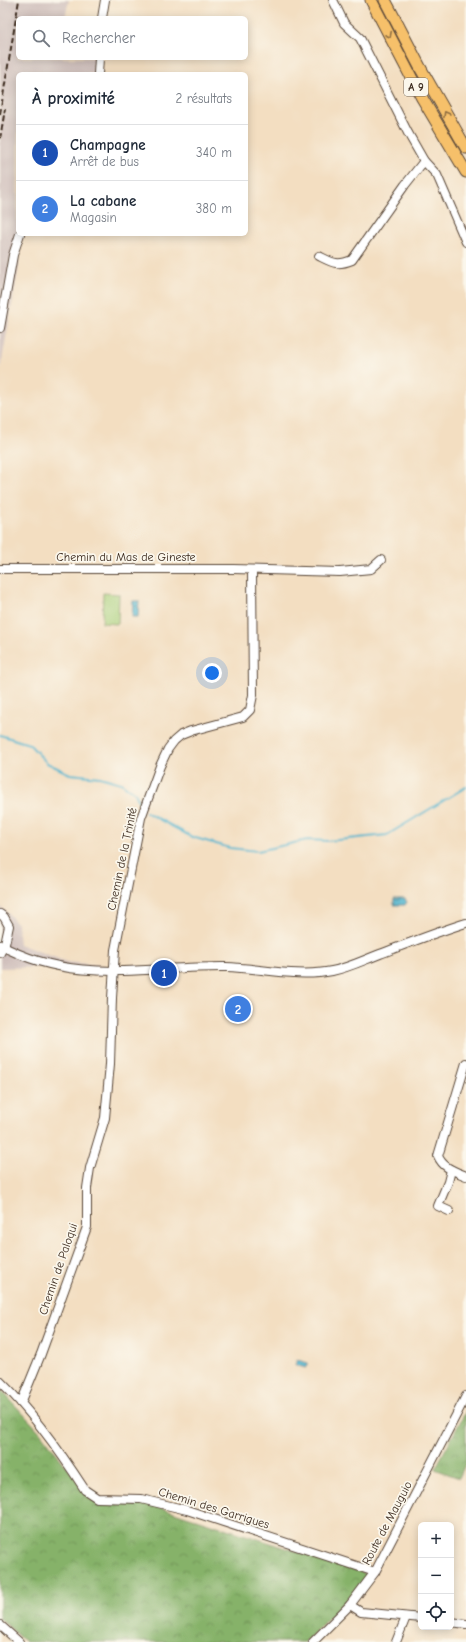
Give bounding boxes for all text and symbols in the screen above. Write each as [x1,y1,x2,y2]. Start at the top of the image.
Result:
search box [16,16,248,60]
icon: search [30,27,52,49]
text: Rechercher [62,29,135,47]
one-way arrow [384,31,392,38]
road number: A 9 [404,78,428,96]
text: À proximité [32,89,115,108]
text: 2 résultats [176,91,232,106]
one-way arrow [443,111,451,118]
text: Champagne [70,136,146,154]
text: 1 [42,145,48,160]
text: 340 m [196,145,232,160]
text: Arrêt de bus [70,154,139,169]
text: La cabane [70,192,136,210]
text: 2 [42,201,48,216]
text: 380 m [196,201,232,216]
text: Magasin [70,210,117,225]
street label: Chemin du Mas de Gineste [56,550,196,564]
your location [202,663,222,683]
street label: Chemin de la Trinité [104,806,140,912]
pin: 1 [151,958,177,988]
pin: 2 [225,994,251,1024]
street label: Chemin de Paloqui [36,1221,80,1317]
street label: Route de Mauguio [359,1479,415,1567]
street label: Chemin des Garrigues [157,1484,271,1532]
map controls [418,1522,454,1630]
button: + [418,1522,454,1558]
button: − [418,1558,454,1594]
button: locate [418,1594,454,1630]

